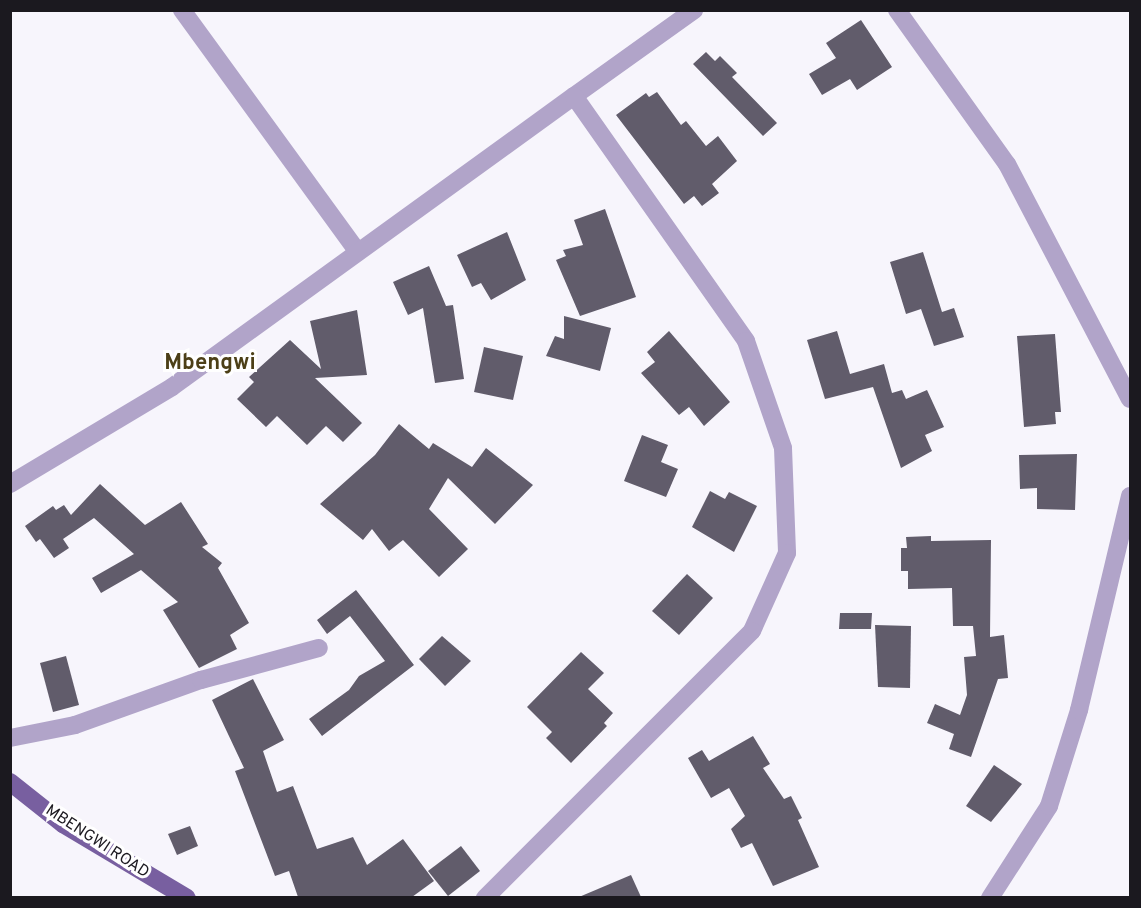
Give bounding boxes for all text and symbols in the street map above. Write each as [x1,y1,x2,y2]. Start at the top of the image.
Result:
district label: Mbengwi [164,351,256,377]
street label: MBENGWI ROAD [42,801,152,883]

